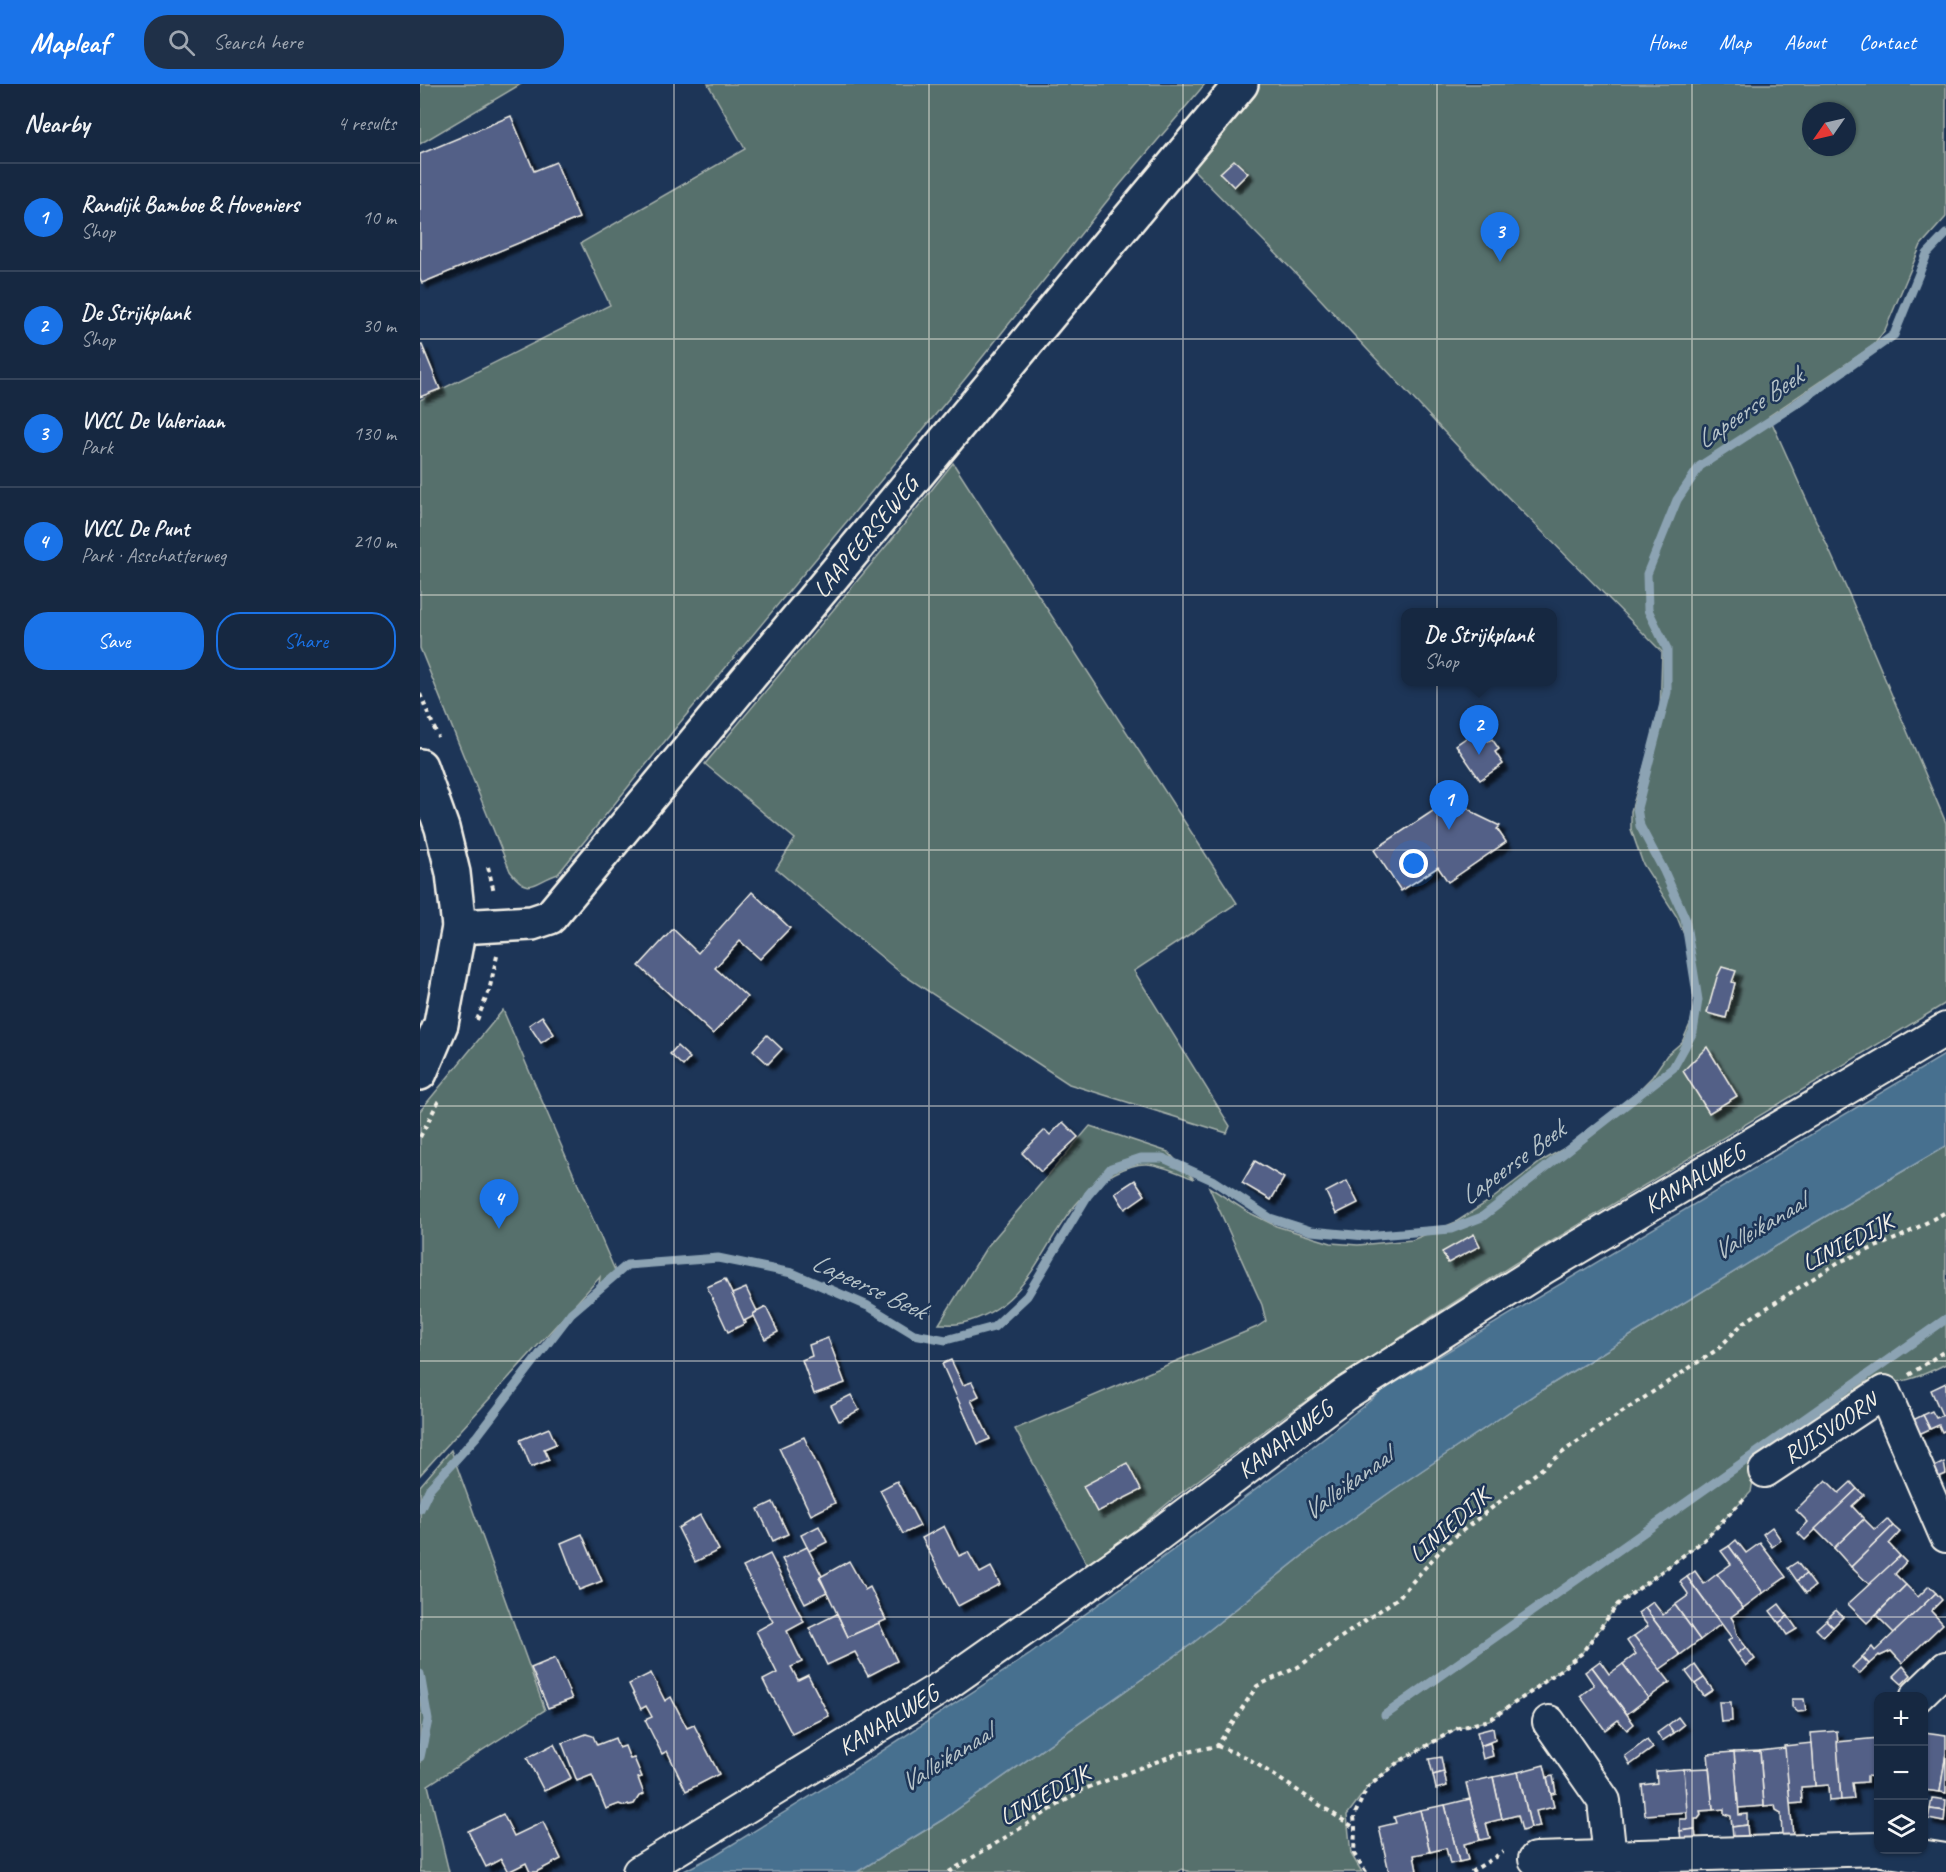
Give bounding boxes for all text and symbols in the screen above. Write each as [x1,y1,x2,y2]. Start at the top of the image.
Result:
search box [144,15,564,69]
text: Mapleaf [30,25,108,60]
icon: search [165,26,198,59]
text: Search here [213,28,303,56]
text: Home [1648,29,1686,55]
text: Map [1719,29,1751,55]
text: About [1784,29,1826,55]
text: Contact [1859,29,1916,55]
north arrow [1802,102,1856,156]
text: Nearby [24,107,89,140]
text: 4 results [337,111,396,136]
text: Randijk Bamboe & Hoveniers [81,191,299,219]
text: 1 [39,205,48,230]
text: 10 m [362,205,396,230]
pin: 3 [1480,212,1520,262]
text: Shop [81,219,115,244]
text: De Strijkplank [81,299,190,327]
text: 2 [39,313,48,338]
text: 30 m [362,313,396,338]
text: Shop [81,327,115,352]
water label: Lapeerse Beek [1689,358,1813,456]
text: VVCL De Valeriaan [81,407,225,435]
text: 3 [39,421,48,446]
text: 130 m [353,421,396,446]
text: Park [81,435,113,460]
street label: LAAPEERSEWEG [806,468,926,604]
text: VVCL De Punt [81,515,189,543]
text: 4 [39,529,48,554]
text: 210 m [353,529,396,554]
text: Park · Asschatterweg [81,543,226,568]
popup [1401,608,1557,686]
button: Save [24,612,204,670]
button: Share [216,612,396,670]
text: De Strijkplank [1425,621,1533,649]
text: Shop [1425,649,1459,674]
pin: 2 [1460,706,1498,755]
pin: 1 [1430,780,1468,830]
your location [1399,849,1428,878]
water label: Lapeerse Beek [1453,1111,1575,1212]
street label: KANAALWEG [1638,1136,1752,1220]
pin: 4 [480,1180,518,1229]
water label: Valleikanaal [1706,1182,1819,1268]
street label: LINIEDIJK [1796,1204,1901,1278]
water label: Lapeerse Beek [807,1245,935,1329]
street label: RUISVOORN [1777,1384,1885,1470]
street label: KANAALWEG [1231,1392,1340,1485]
water label: Valleikanaal [1296,1435,1405,1528]
street label: LINIEDIJK [1403,1478,1499,1569]
street label: KANAALWEG [833,1677,946,1762]
map controls [1874,1692,1928,1854]
button: + [1874,1692,1928,1746]
water label: Valleikanaal [894,1712,1006,1799]
button: − [1874,1746,1928,1800]
street label: LINIEDIJK [994,1756,1098,1832]
button: layers [1874,1800,1928,1854]

